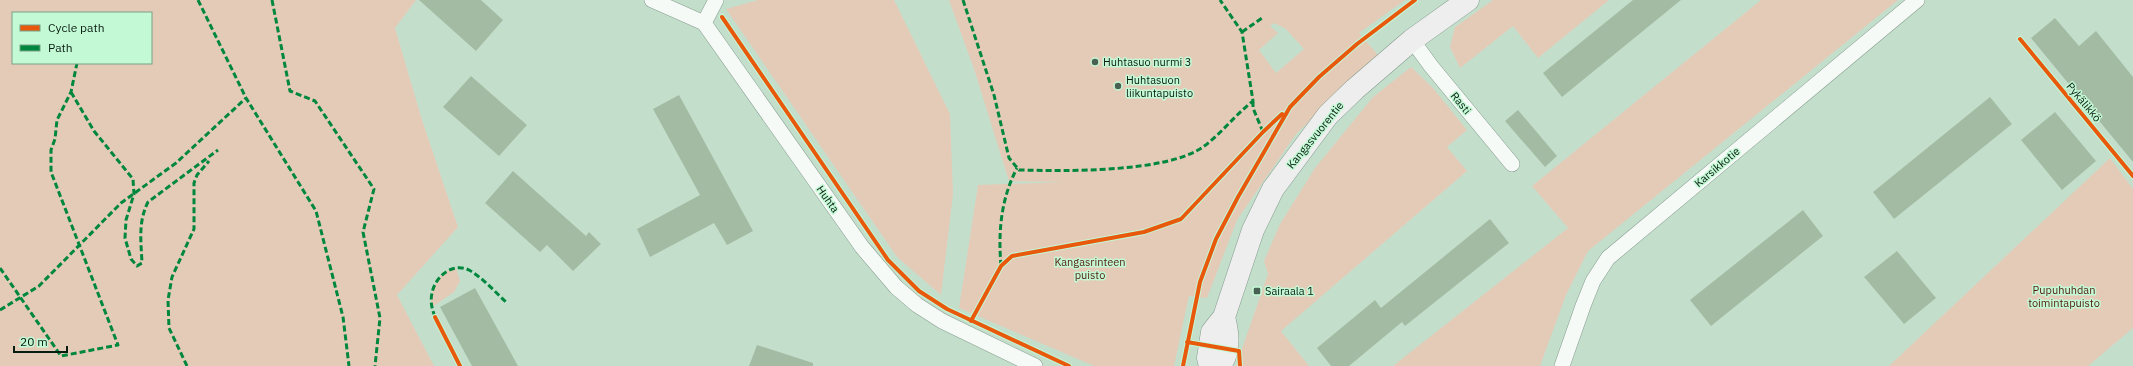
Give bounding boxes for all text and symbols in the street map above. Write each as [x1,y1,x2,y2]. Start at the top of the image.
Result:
legend [12,12,152,64]
text: Cycle path [48,20,105,35]
text: Path [48,40,73,55]
place label: Huhtasuo nurmi 3 [1103,55,1191,69]
marker: Huhtasuo nurmi 3 [1090,57,1100,67]
place label: Huhtasuon liikuntapuisto [1126,73,1193,100]
street label: Pykälikkö [2064,79,2104,125]
marker: Huhtasuon liikuntapuisto [1113,81,1123,91]
street label: Rasti [1448,89,1474,117]
street label: Kangasvuorentie [1284,99,1346,171]
street label: Karsikkotie [1691,144,1743,190]
street label: Huhta [814,183,842,215]
park label: Kangasrinteen puisto [1054,255,1126,282]
park label: Pupuhuhdan toimintapuisto [2028,283,2100,310]
place label: Sairaala 1 [1265,284,1314,298]
marker: Sairaala 1 [1252,286,1262,296]
scale bar [14,328,67,354]
text: 20 m [20,334,48,349]

